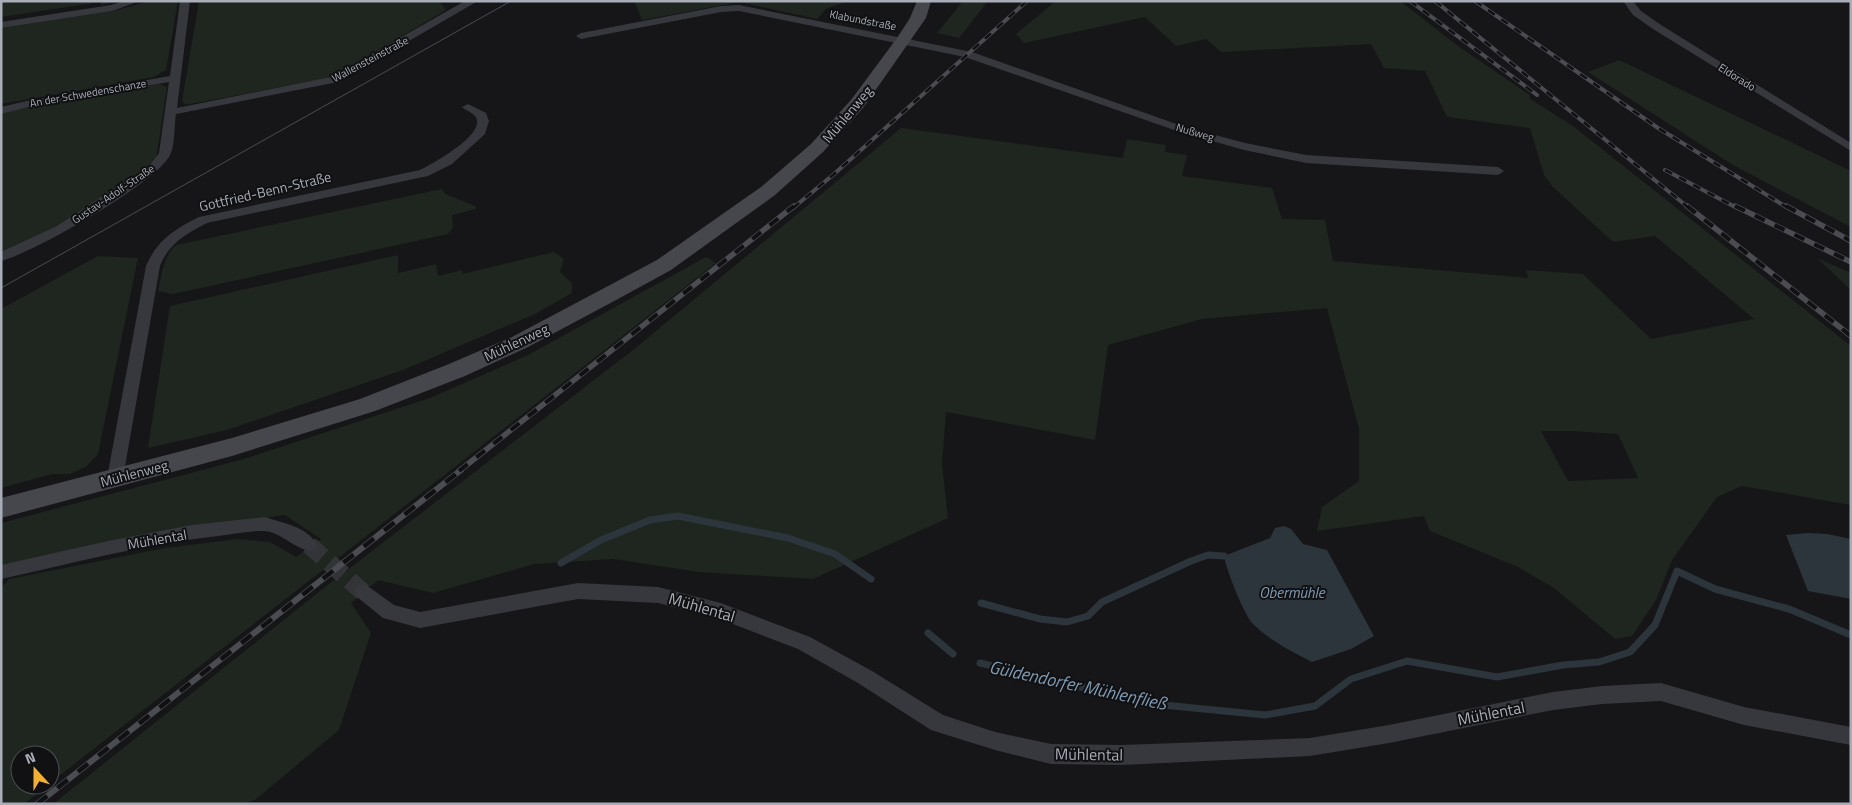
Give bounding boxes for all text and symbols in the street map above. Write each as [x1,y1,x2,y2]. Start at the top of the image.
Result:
street label: Klabundstraße [828,6,898,34]
street label: Wallensteinstraße [329,32,412,86]
street label: Eldorado [1715,59,1759,95]
street label: An der Schwedenschanze [28,75,148,111]
street label: Mühlenweg [817,81,877,147]
street label: Nußweg [1174,119,1216,145]
street label: Gustav-Adolf-Straße [69,160,158,228]
street label: Gottfried-Benn-Straße [197,166,333,216]
street label: Mühlenweg [480,318,552,366]
street label: Mühlenweg [98,454,170,492]
street label: Mühlental [126,523,188,555]
water label: Obermühle [1259,581,1326,604]
street label: Mühlental [666,586,738,628]
water label: Güldendorfer Mühlenfließ [987,653,1170,717]
street label: Mühlental [1455,695,1527,731]
street label: Mühlental [1055,741,1123,767]
north arrow [10,745,60,795]
text: N [22,746,38,769]

